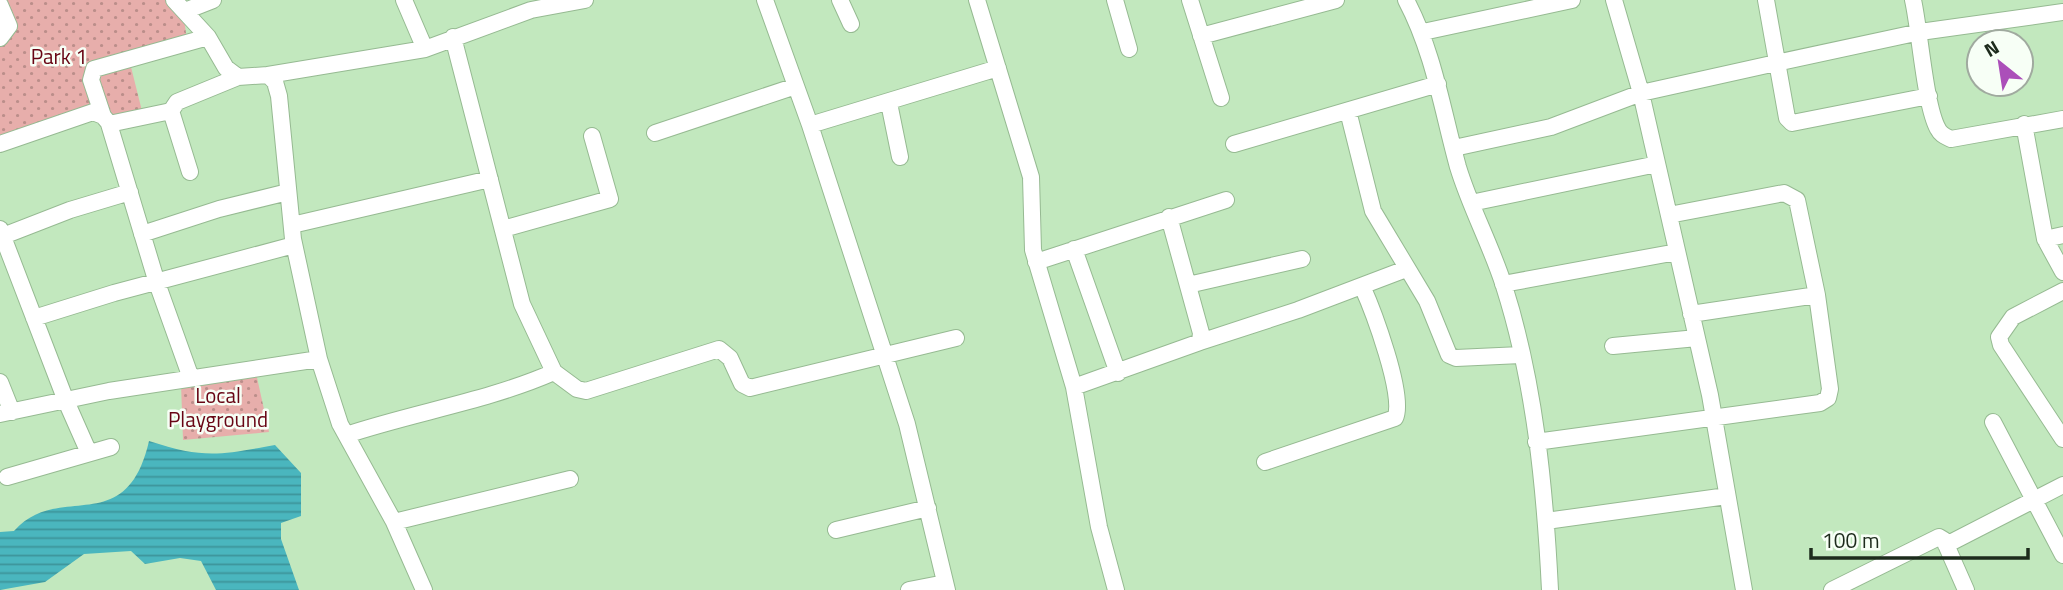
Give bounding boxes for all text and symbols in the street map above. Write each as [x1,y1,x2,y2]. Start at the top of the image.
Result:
north arrow [1965,28,2035,98]
text: N [1978,32,2004,64]
park label: Park 1 [31,40,87,72]
park label: Local Playground [168,379,268,435]
scale bar [1811,516,2028,560]
text: 100 m [1822,524,1879,556]

